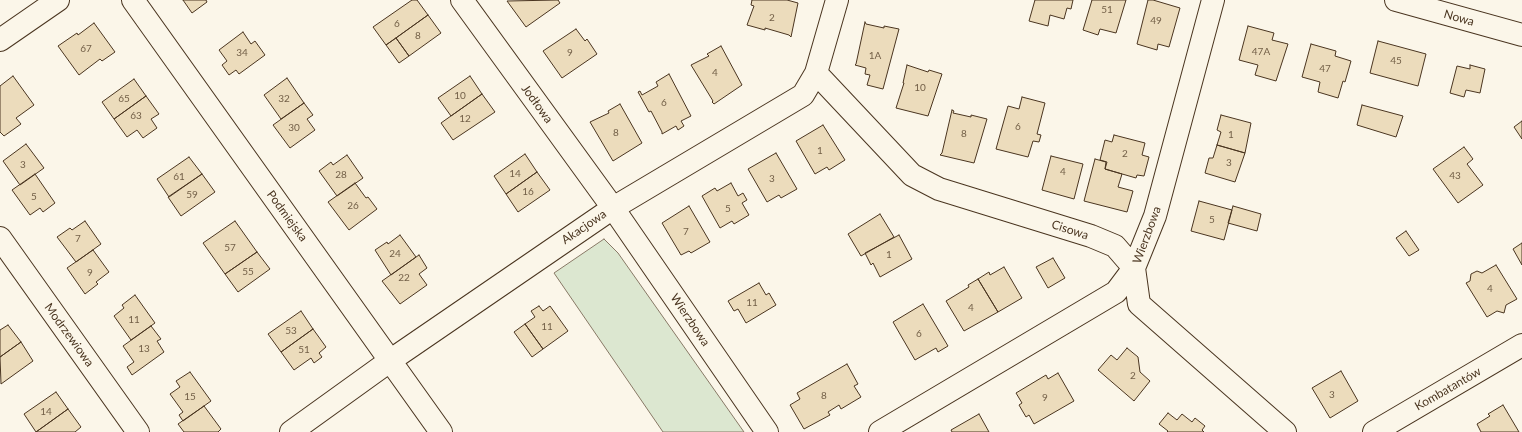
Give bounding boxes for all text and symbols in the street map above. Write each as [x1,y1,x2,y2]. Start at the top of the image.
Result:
house number: 51 [1101,4,1113,16]
street label: Nowa [1442,7,1476,29]
house number: 2 [769,12,775,24]
house number: 49 [1150,15,1162,27]
house number: 6 [394,18,400,30]
house number: 8 [415,30,421,42]
house number: 67 [80,43,92,55]
house number: 47A [1252,46,1270,58]
house number: 34 [236,47,248,59]
house number: 9 [567,47,573,59]
house number: 1A [869,50,881,62]
house number: 45 [1390,55,1402,67]
house number: 47 [1319,63,1331,75]
house number: 4 [712,67,718,79]
street label: Jodłowa [518,82,556,126]
house number: 10 [914,82,926,94]
house number: 10 [454,90,466,102]
house number: 65 [118,93,130,105]
house number: 32 [278,93,290,105]
house number: 6 [661,97,667,109]
house number: 63 [130,110,142,122]
house number: 12 [459,113,471,125]
house number: 6 [1015,121,1021,133]
house number: 30 [288,122,300,134]
house number: 8 [613,127,619,139]
house number: 8 [961,128,967,140]
house number: 1 [1228,129,1234,141]
house number: 1 [817,145,823,157]
house number: 2 [1122,148,1128,160]
house number: 3 [1226,157,1232,169]
house number: 3 [20,159,26,171]
house number: 4 [1060,166,1066,178]
house number: 14 [509,168,521,180]
house number: 28 [335,169,347,181]
house number: 43 [1449,170,1461,182]
house number: 61 [173,171,185,183]
house number: 3 [769,173,775,185]
house number: 16 [522,186,534,198]
street label: Podmiejska [264,188,310,244]
house number: 59 [186,189,198,201]
house number: 5 [31,191,37,203]
house number: 26 [347,200,359,212]
house number: 5 [725,203,731,215]
street label: Wierzbowa [1130,204,1164,266]
street label: Akacjowa [559,207,609,247]
house number: 5 [1209,214,1215,226]
street label: Cisowa [1050,217,1090,243]
house number: 7 [683,226,689,238]
house number: 7 [75,233,81,245]
house number: 57 [224,242,236,254]
house number: 24 [389,248,401,260]
house number: 1 [886,249,892,261]
house number: 55 [242,266,254,278]
house number: 9 [87,267,93,279]
house number: 22 [398,272,410,284]
house number: 4 [1487,283,1493,295]
street label: Wierzbowa [667,291,713,349]
house number: 11 [746,297,758,309]
street label: Modrzewiowa [41,301,97,369]
house number: 4 [968,302,974,314]
house number: 11 [128,314,140,326]
house number: 11 [541,321,553,333]
house number: 53 [285,325,297,337]
house number: 6 [916,328,922,340]
house number: 13 [138,343,150,355]
house number: 51 [298,344,310,356]
street label: Kombatantów [1412,364,1484,414]
house number: 2 [1130,370,1136,382]
house number: 3 [1329,389,1335,401]
house number: 8 [821,390,827,402]
house number: 15 [184,391,196,403]
house number: 9 [1042,392,1048,404]
house number: 14 [40,406,52,418]

